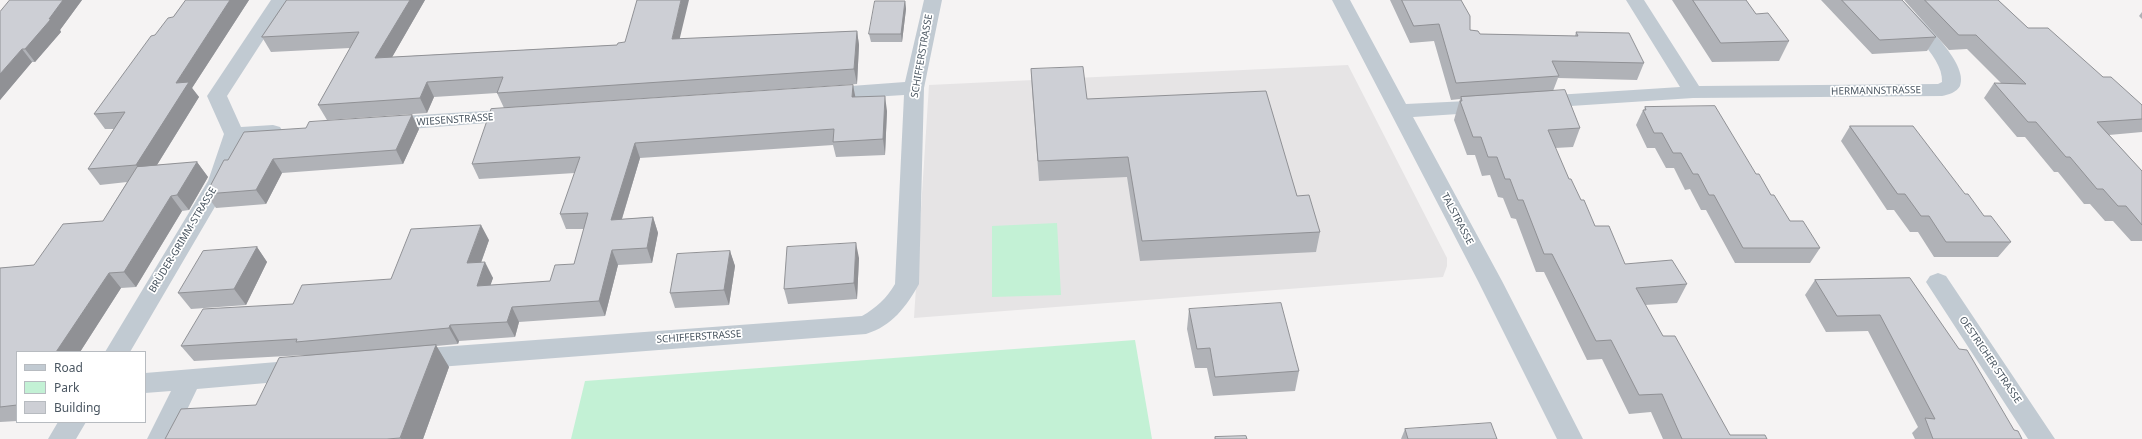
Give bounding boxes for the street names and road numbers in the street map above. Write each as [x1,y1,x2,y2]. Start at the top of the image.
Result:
street label: SCHIFFERSTRASSE [909,13,935,99]
street label: HERMANNSTRASSE [1831,84,1921,98]
street label: WIESENSTRASSE [416,111,494,129]
street label: BRÜDER-GRIMM-STRASSE [147,185,219,295]
street label: TALSTRASSE [1438,191,1476,247]
street label: OESTRICHER STRASSE [1956,314,2024,406]
street label: SCHIFFERSTRASSE [656,328,742,346]

